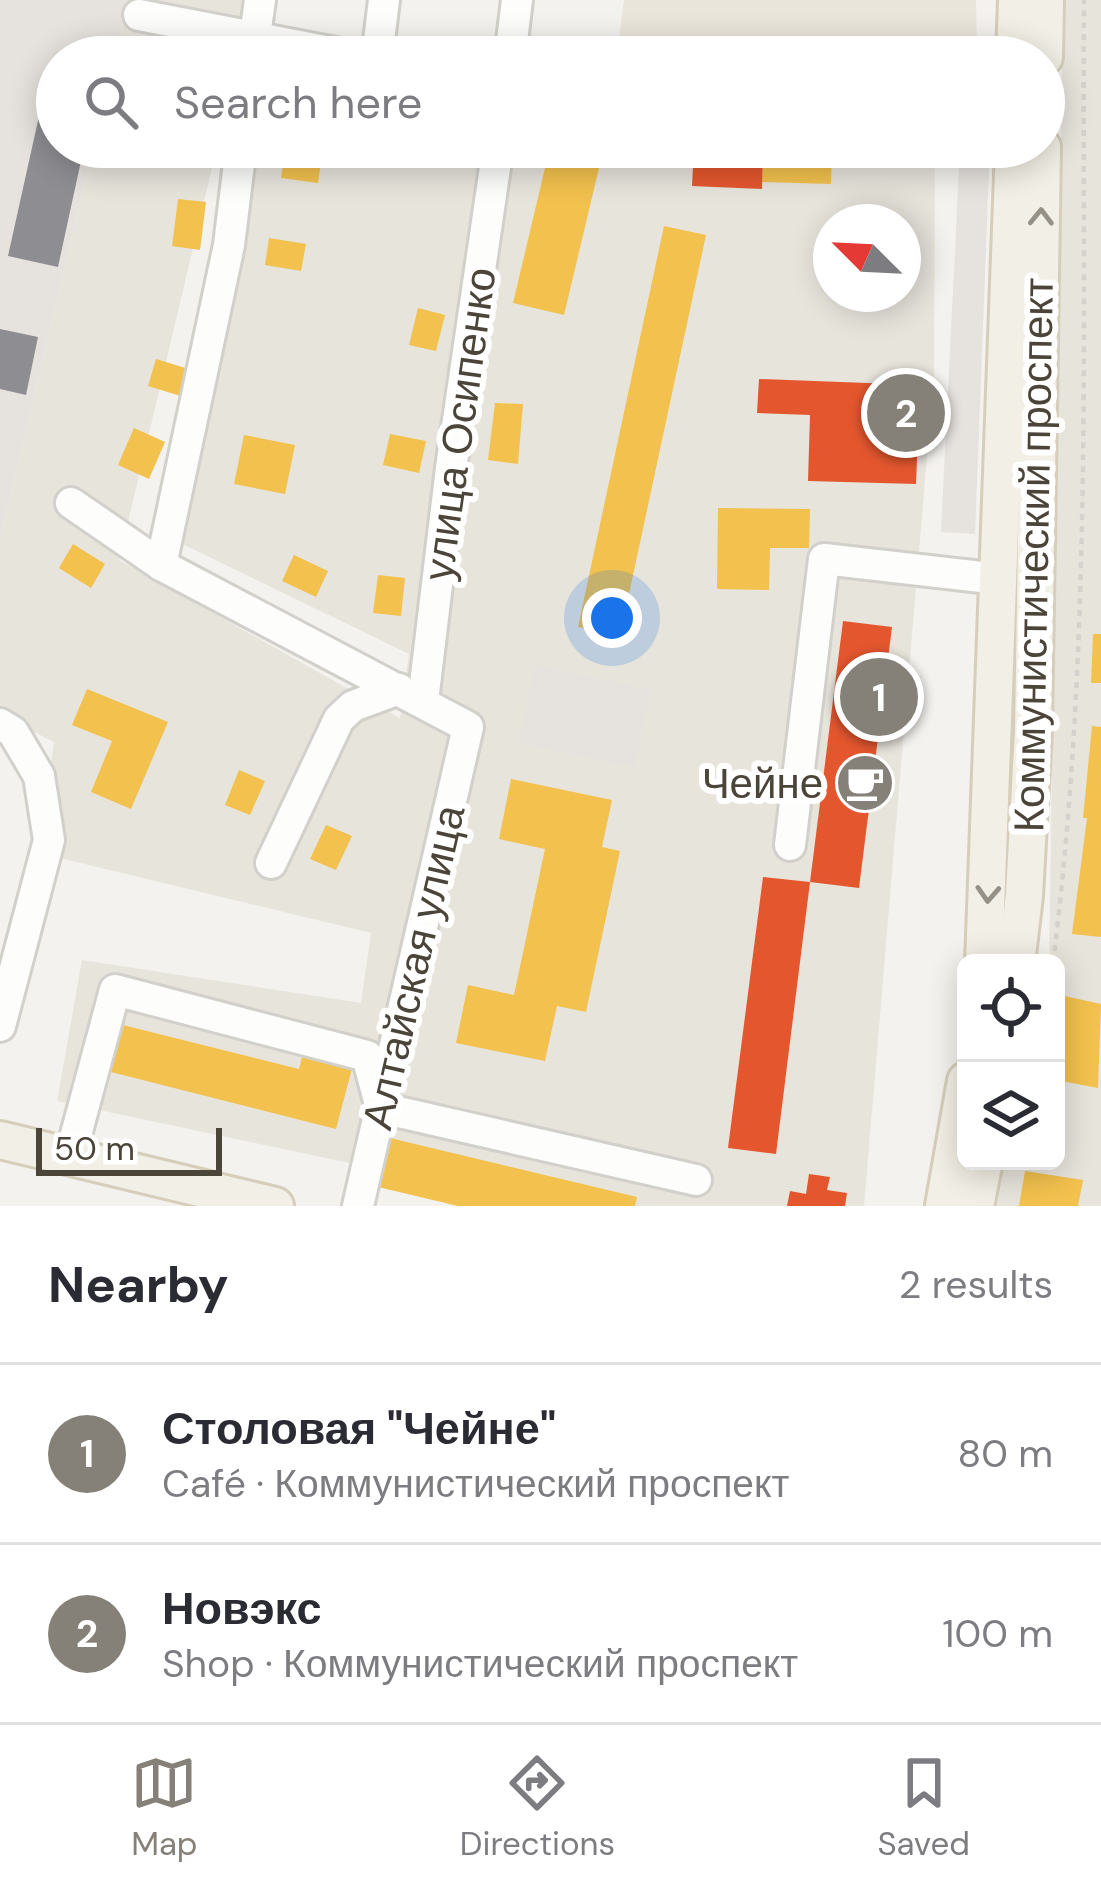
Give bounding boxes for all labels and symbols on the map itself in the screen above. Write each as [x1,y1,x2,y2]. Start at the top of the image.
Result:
north arrow [813,204,921,312]
one-way arrow [1027,207,1053,226]
street label: улица Осипенко [410,264,509,584]
street label: Коммунистический проспект [1001,277,1066,833]
pin: 2 [867,368,945,458]
your location [582,588,642,648]
pin: 1 [840,652,918,742]
cafe icon: Чейне [834,752,896,814]
place label: Чейне [702,756,823,811]
street label: Алтайская улица [349,799,478,1135]
one-way arrow [975,885,1001,904]
scale bar [36,1122,222,1175]

